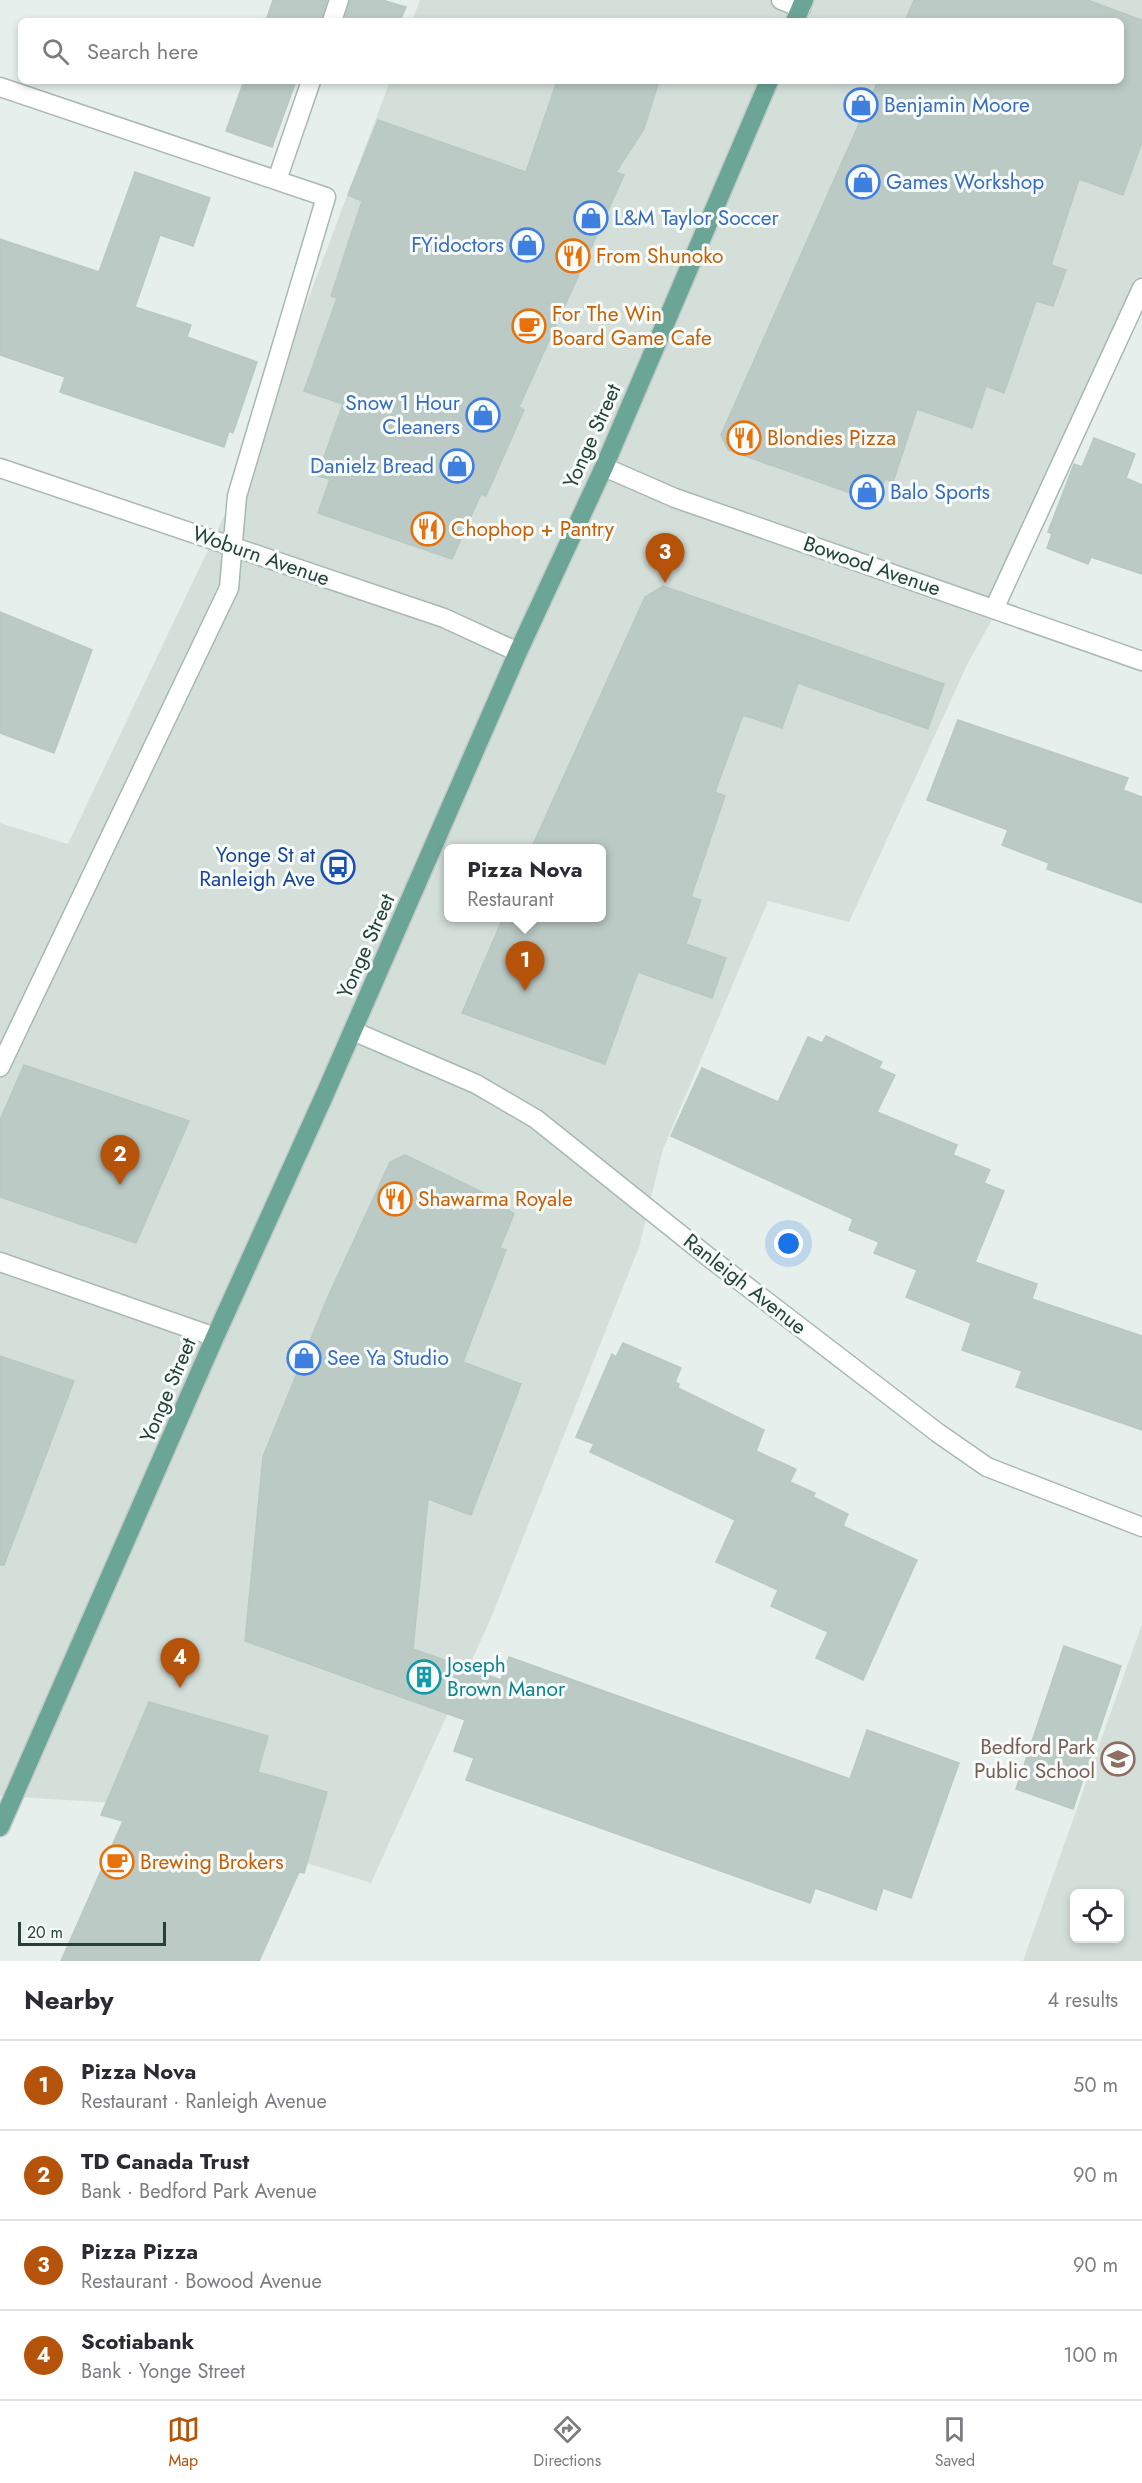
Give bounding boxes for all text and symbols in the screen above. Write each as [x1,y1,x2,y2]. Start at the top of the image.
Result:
search box [18,18,1124,84]
icon: search [39,35,72,68]
text: Search here [87,35,198,67]
shop icon: Benjamin Moore [843,87,879,123]
place label: Benjamin Moore [884,90,1030,120]
shop icon: Games Workshop [845,164,881,200]
place label: Games Workshop [886,167,1044,197]
shop icon: L&M Taylor Soccer [573,200,609,236]
place label: L&M Taylor Soccer [614,203,779,233]
shop icon: FYidoctors [509,227,545,263]
place label: FYidoctors [411,230,504,260]
restaurant icon: From Shunoko [555,238,591,274]
place label: From Shunoko [596,241,724,271]
place label: For The Win Board Game Cafe [552,299,712,353]
cafe icon: For The Win Board Game Cafe [511,308,547,344]
street label: Yonge Street [556,379,628,493]
place label: Snow 1 Hour Cleaners [345,388,461,442]
shop icon: Snow 1 Hour Cleaners [465,397,501,433]
restaurant icon: Blondies Pizza [726,420,762,456]
place label: Blondies Pizza [767,423,896,453]
shop icon: Danielz Bread [439,448,475,484]
place label: Danielz Bread [310,451,434,481]
shop icon: Balo Sports [849,474,885,510]
place label: Balo Sports [890,477,990,507]
restaurant icon: Chophop + Pantry [410,511,446,547]
place label: Chophop + Pantry [451,514,615,544]
street label: Woburn Avenue [188,518,334,594]
street label: Bowood Avenue [799,528,945,604]
pin: 3 [646,534,684,583]
place label: Yonge St at Ranleigh Ave [199,840,315,894]
popup [444,844,606,922]
bus stop icon: Yonge St at Ranleigh Ave [320,849,356,885]
text: Pizza Nova [467,853,583,885]
text: Restaurant [467,885,554,914]
street label: Yonge Street [330,889,402,1003]
pin: 1 [506,942,544,991]
pin: 2 [100,1136,140,1185]
restaurant icon: Shawarma Royale [377,1181,413,1217]
place label: Shawarma Royale [418,1184,573,1214]
street label: Ranleigh Avenue [677,1226,813,1342]
your location [774,1229,803,1258]
street label: Yonge Street [132,1333,204,1447]
shop icon: See Ya Studio [286,1340,322,1376]
place label: See Ya Studio [327,1343,449,1373]
pin: 4 [160,1638,200,1688]
place label: Joseph Brown Manor [444,1650,566,1704]
building icon: Joseph Brown Manor [406,1659,442,1695]
place label: Bedford Park Public School [974,1732,1096,1786]
school or university icon: Bedford Park Public School [1100,1741,1136,1777]
cafe icon: Brewing Brokers [99,1844,135,1880]
place label: Brewing Brokers [140,1847,284,1877]
map controls [1070,1889,1124,1943]
button: locate [1070,1889,1124,1943]
scale bar [18,1919,166,1946]
text: 20 m [27,1921,63,1944]
text: Nearby [24,1981,113,2019]
text: 4 results [1047,1986,1118,2015]
text: Pizza Nova [81,2055,196,2087]
text: 1 [38,2071,49,2100]
text: 50 m [1073,2071,1118,2100]
text: Restaurant · Ranleigh Avenue [81,2087,327,2116]
text: TD Canada Trust [81,2145,249,2177]
text: 2 [37,2161,50,2190]
text: 90 m [1073,2161,1118,2190]
text: Bank · Bedford Park Avenue [81,2177,317,2206]
text: Pizza Pizza [81,2235,198,2267]
text: 3 [37,2251,50,2280]
text: 90 m [1073,2251,1118,2280]
text: Restaurant · Bowood Avenue [81,2267,322,2296]
text: Scotiabank [81,2325,194,2357]
text: 4 [37,2341,50,2370]
text: 100 m [1063,2341,1118,2370]
text: Bank · Yonge Street [81,2357,245,2386]
tab: Map [167,2413,200,2472]
tab: Directions [533,2413,601,2472]
tab: Saved [935,2413,975,2472]

